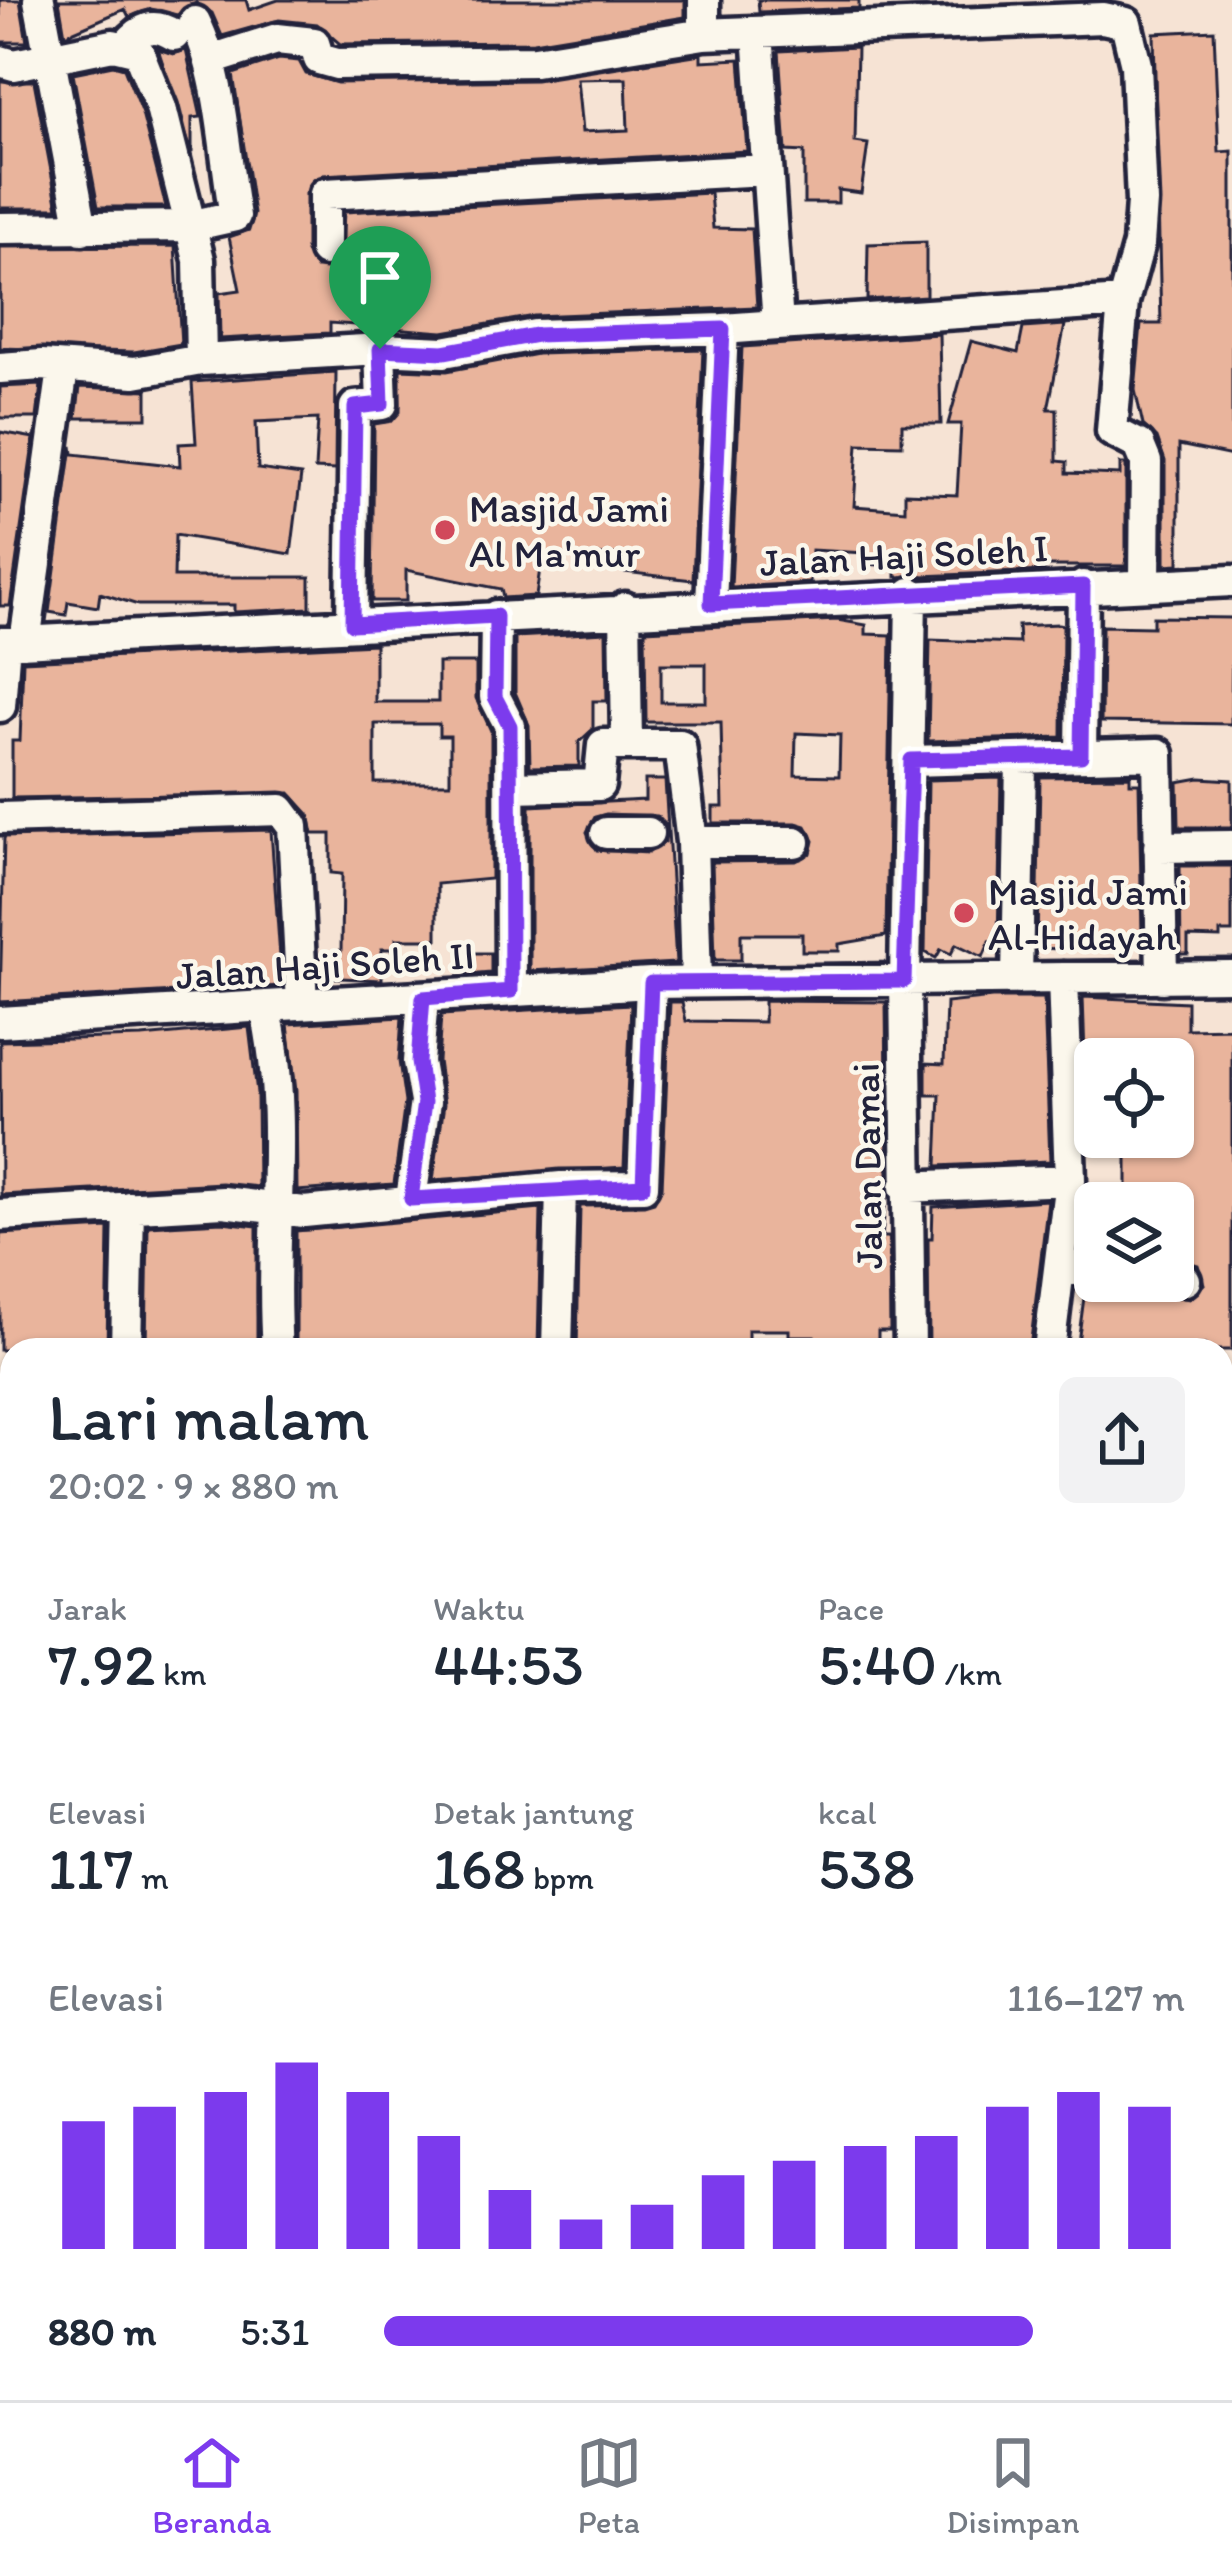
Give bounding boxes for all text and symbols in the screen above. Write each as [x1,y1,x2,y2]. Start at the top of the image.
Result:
pin [329,226,431,349]
icon: arrive [347,244,413,310]
place label: Masjid Jami Al Ma'mur [469,485,669,577]
marker: Masjid Jami Al Ma'mur [432,517,458,543]
street label: Jalan Haji Soleh I [759,524,1049,586]
place label: Masjid Jami Al-Hidayah [988,868,1188,960]
marker: Masjid Jami Al-Hidayah [951,900,977,926]
street label: Jalan Haji Soleh II [174,931,476,999]
map controls [1074,1038,1194,1302]
button: locate [1074,1038,1194,1158]
street label: Jalan Damai [842,1062,892,1270]
button: layers [1074,1182,1194,1302]
text: Lari malam [48,1377,370,1457]
button: share [1059,1377,1185,1503]
text: 20:02 · 9 × 880 m [48,1462,339,1509]
text: Jarak [48,1589,127,1628]
text: Waktu [433,1589,525,1628]
text: Pace [818,1589,884,1628]
text: 7.92 [48,1628,155,1700]
text: 44:53 [433,1628,584,1700]
text: 5:40 [818,1628,937,1700]
text: km [155,1654,207,1693]
text: /km [937,1654,1002,1693]
text: Elevasi [48,1793,146,1832]
text: Detak jantung [433,1793,634,1832]
text: kcal [818,1793,877,1832]
text: 117 [48,1832,133,1904]
text: 168 [433,1832,525,1904]
text: 538 [818,1832,915,1904]
text: m [133,1858,169,1897]
text: bpm [525,1858,594,1897]
text: Elevasi [48,1974,164,2021]
text: 116–127 m [1007,1974,1185,2021]
text: 880 m [48,2308,156,2355]
text: 5:31 [240,2308,309,2355]
tab: Beranda [152,2430,271,2541]
tab: Peta [576,2430,642,2541]
tab: Disimpan [946,2430,1080,2541]

